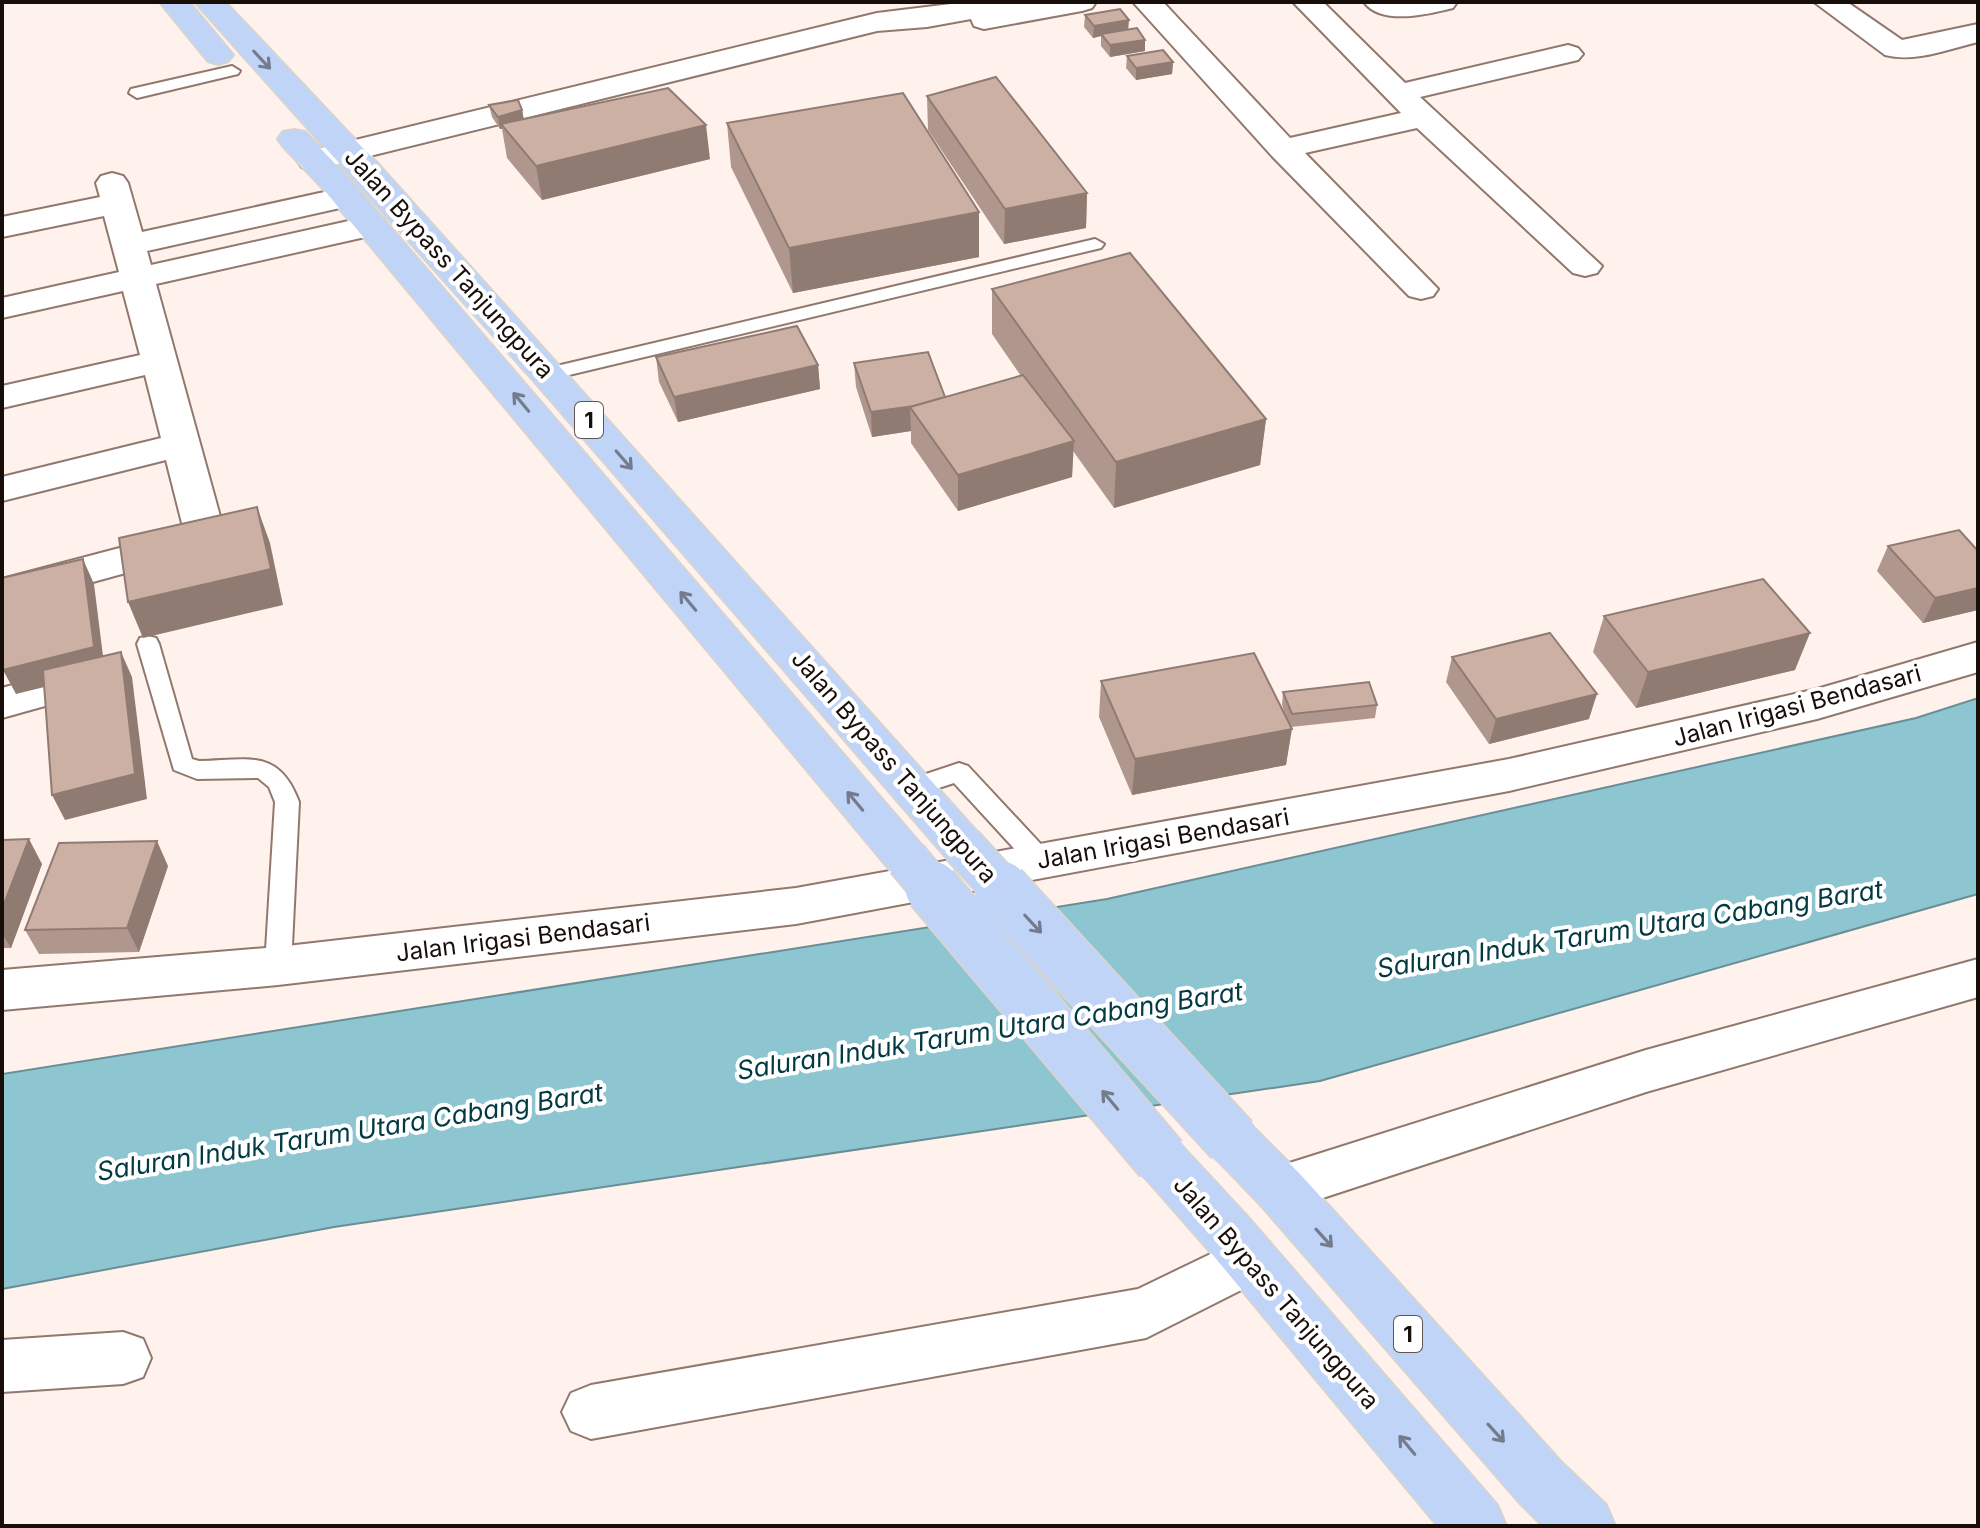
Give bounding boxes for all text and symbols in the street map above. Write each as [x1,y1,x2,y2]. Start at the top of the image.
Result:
one-way arrow [252,49,270,69]
street label: Jalan Bypass Tanjungpura [339,143,560,384]
one-way arrow [512,392,530,413]
road number: 1 [575,402,603,438]
one-way arrow [615,449,633,469]
one-way arrow [679,592,697,612]
street label: Jalan Bypass Tanjungpura [785,644,1003,889]
street label: Jalan Irigasi Bendasari [1670,658,1924,753]
one-way arrow [846,791,864,812]
street label: Jalan Irigasi Bendasari [1034,802,1291,875]
water label: Saluran Induk Tarum Utara Cabang Barat [1375,873,1886,984]
street label: Jalan Irigasi Bendasari [394,908,652,967]
one-way arrow [1024,913,1042,933]
water label: Saluran Induk Tarum Utara Cabang Barat [735,975,1246,1086]
water label: Saluran Induk Tarum Utara Cabang Barat [95,1076,606,1187]
one-way arrow [1101,1090,1119,1111]
street label: Jalan Bypass Tanjungpura [1167,1170,1385,1415]
one-way arrow [1314,1228,1332,1248]
road number: 1 [1394,1316,1422,1352]
one-way arrow [1487,1422,1505,1442]
one-way arrow [1398,1436,1416,1456]

